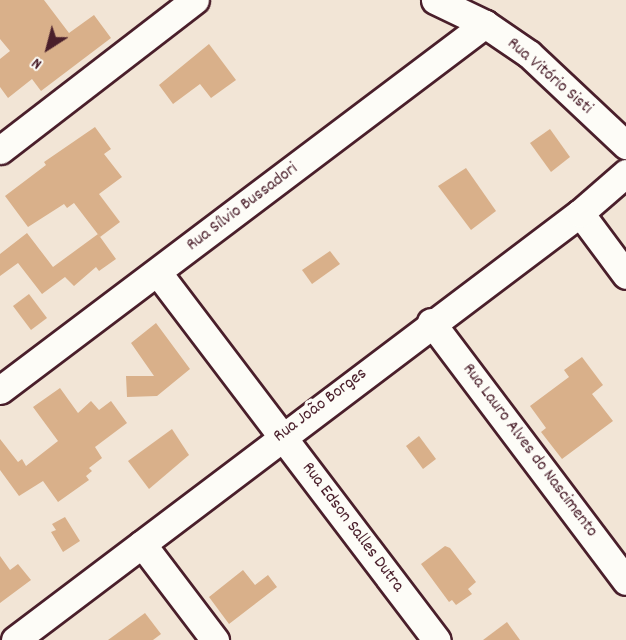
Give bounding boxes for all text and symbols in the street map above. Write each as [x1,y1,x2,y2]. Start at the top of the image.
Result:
north arrow [18,18,78,78]
street label: Rua Vitório Sisti [502,34,596,120]
text: N [27,51,47,75]
street label: Rua Sílvio Bussadori [183,159,303,257]
street label: Rua Lauro Alves do Nascimento [457,360,601,542]
street label: Rua João Borges [270,364,372,448]
street label: Rua Edson Salles Dutra [296,459,408,597]

